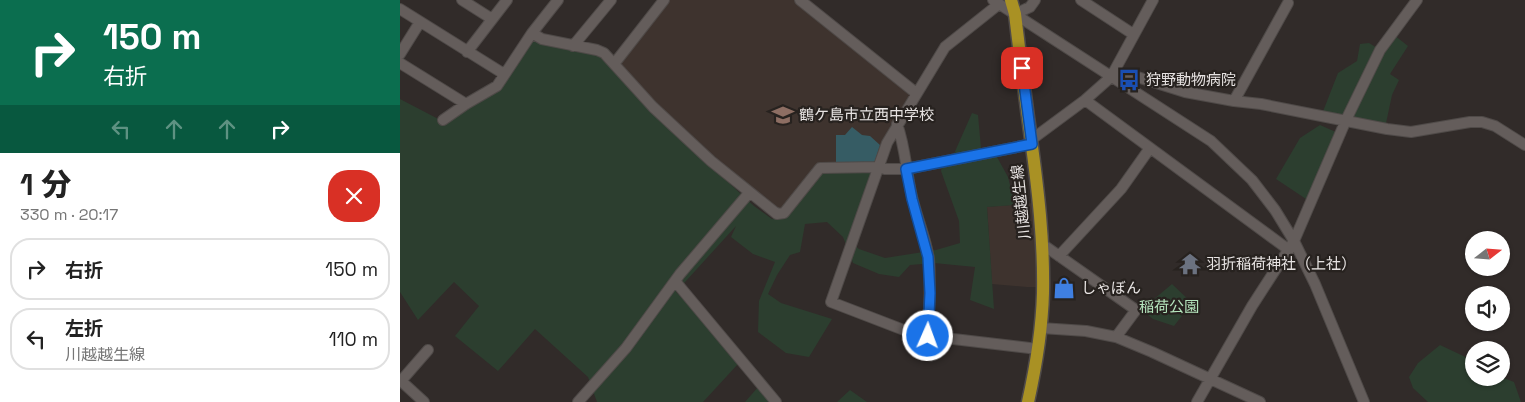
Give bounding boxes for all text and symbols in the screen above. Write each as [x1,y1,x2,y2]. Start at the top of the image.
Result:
text: 150 m [103,15,201,59]
icon: right [20,20,85,85]
pin [1001,47,1043,89]
icon: arrive [1008,54,1036,82]
text: 右折 [103,62,147,90]
bus stop icon: 狩野動物病院 [1116,67,1142,93]
place label: 狩野動物病院 [1146,70,1236,89]
school or university icon: 鶴ケ島市立西中学校 [770,102,796,128]
place label: 鶴ケ島市立西中学校 [799,105,934,124]
icon: left [107,115,135,143]
icon: ahead [160,115,188,143]
icon: ahead [213,115,241,143]
icon: right [266,115,294,143]
street label: 川越越生線 [1007,164,1034,240]
text: 1 分 [20,165,71,204]
button: close [328,170,380,222]
text: 330 m · 20:17 [20,204,118,225]
north arrow [1465,231,1510,276]
map controls [1465,231,1510,386]
temple icon: 羽折稲荷神社（上社） [1177,251,1203,277]
place label: 羽折稲荷神社（上社） [1206,254,1356,273]
icon: right [22,255,50,283]
text: 150 m [325,257,378,282]
text: 右折 [65,258,103,283]
shop icon: しゃぼん [1051,275,1077,301]
place label: しゃぼん [1081,278,1141,297]
button: sound [1465,286,1510,331]
park label: 稲荷公園 [1139,297,1199,316]
position arrow [901,309,953,361]
text: 左折 [65,316,103,341]
icon: left [22,325,50,353]
text: 110 m [329,327,378,352]
button: layers [1465,341,1510,386]
text: 川越越生線 [65,344,145,365]

